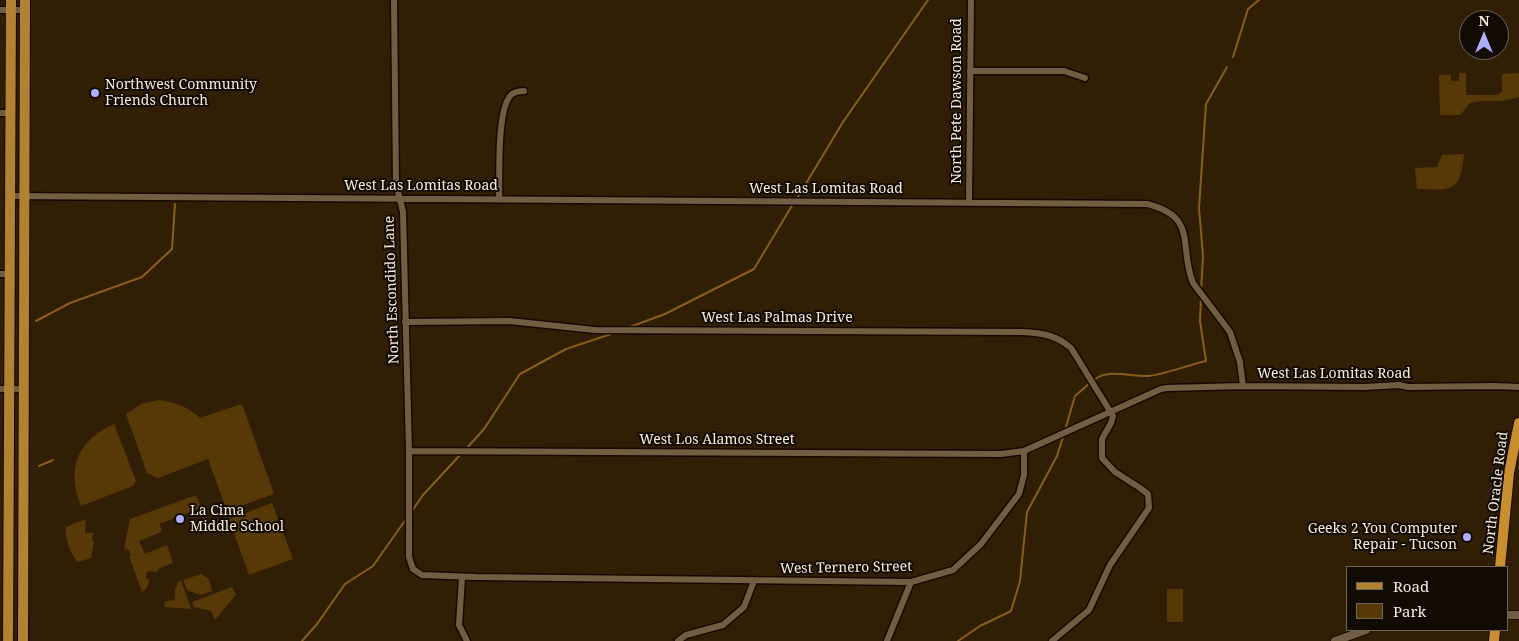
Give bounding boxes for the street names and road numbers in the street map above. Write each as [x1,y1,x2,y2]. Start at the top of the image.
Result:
street label: North Pete Dawson Road [949,18,965,184]
street label: West Las Lomitas Road [344,178,498,194]
street label: West Las Lomitas Road [749,181,903,197]
street label: North Escondido Lane [381,216,403,364]
street label: West Las Palmas Drive [701,310,853,326]
street label: West Las Lomitas Road [1257,366,1411,382]
street label: North Oracle Road [1480,431,1512,555]
street label: West Los Alamos Street [639,432,795,448]
street label: West Ternero Street [780,558,912,578]

